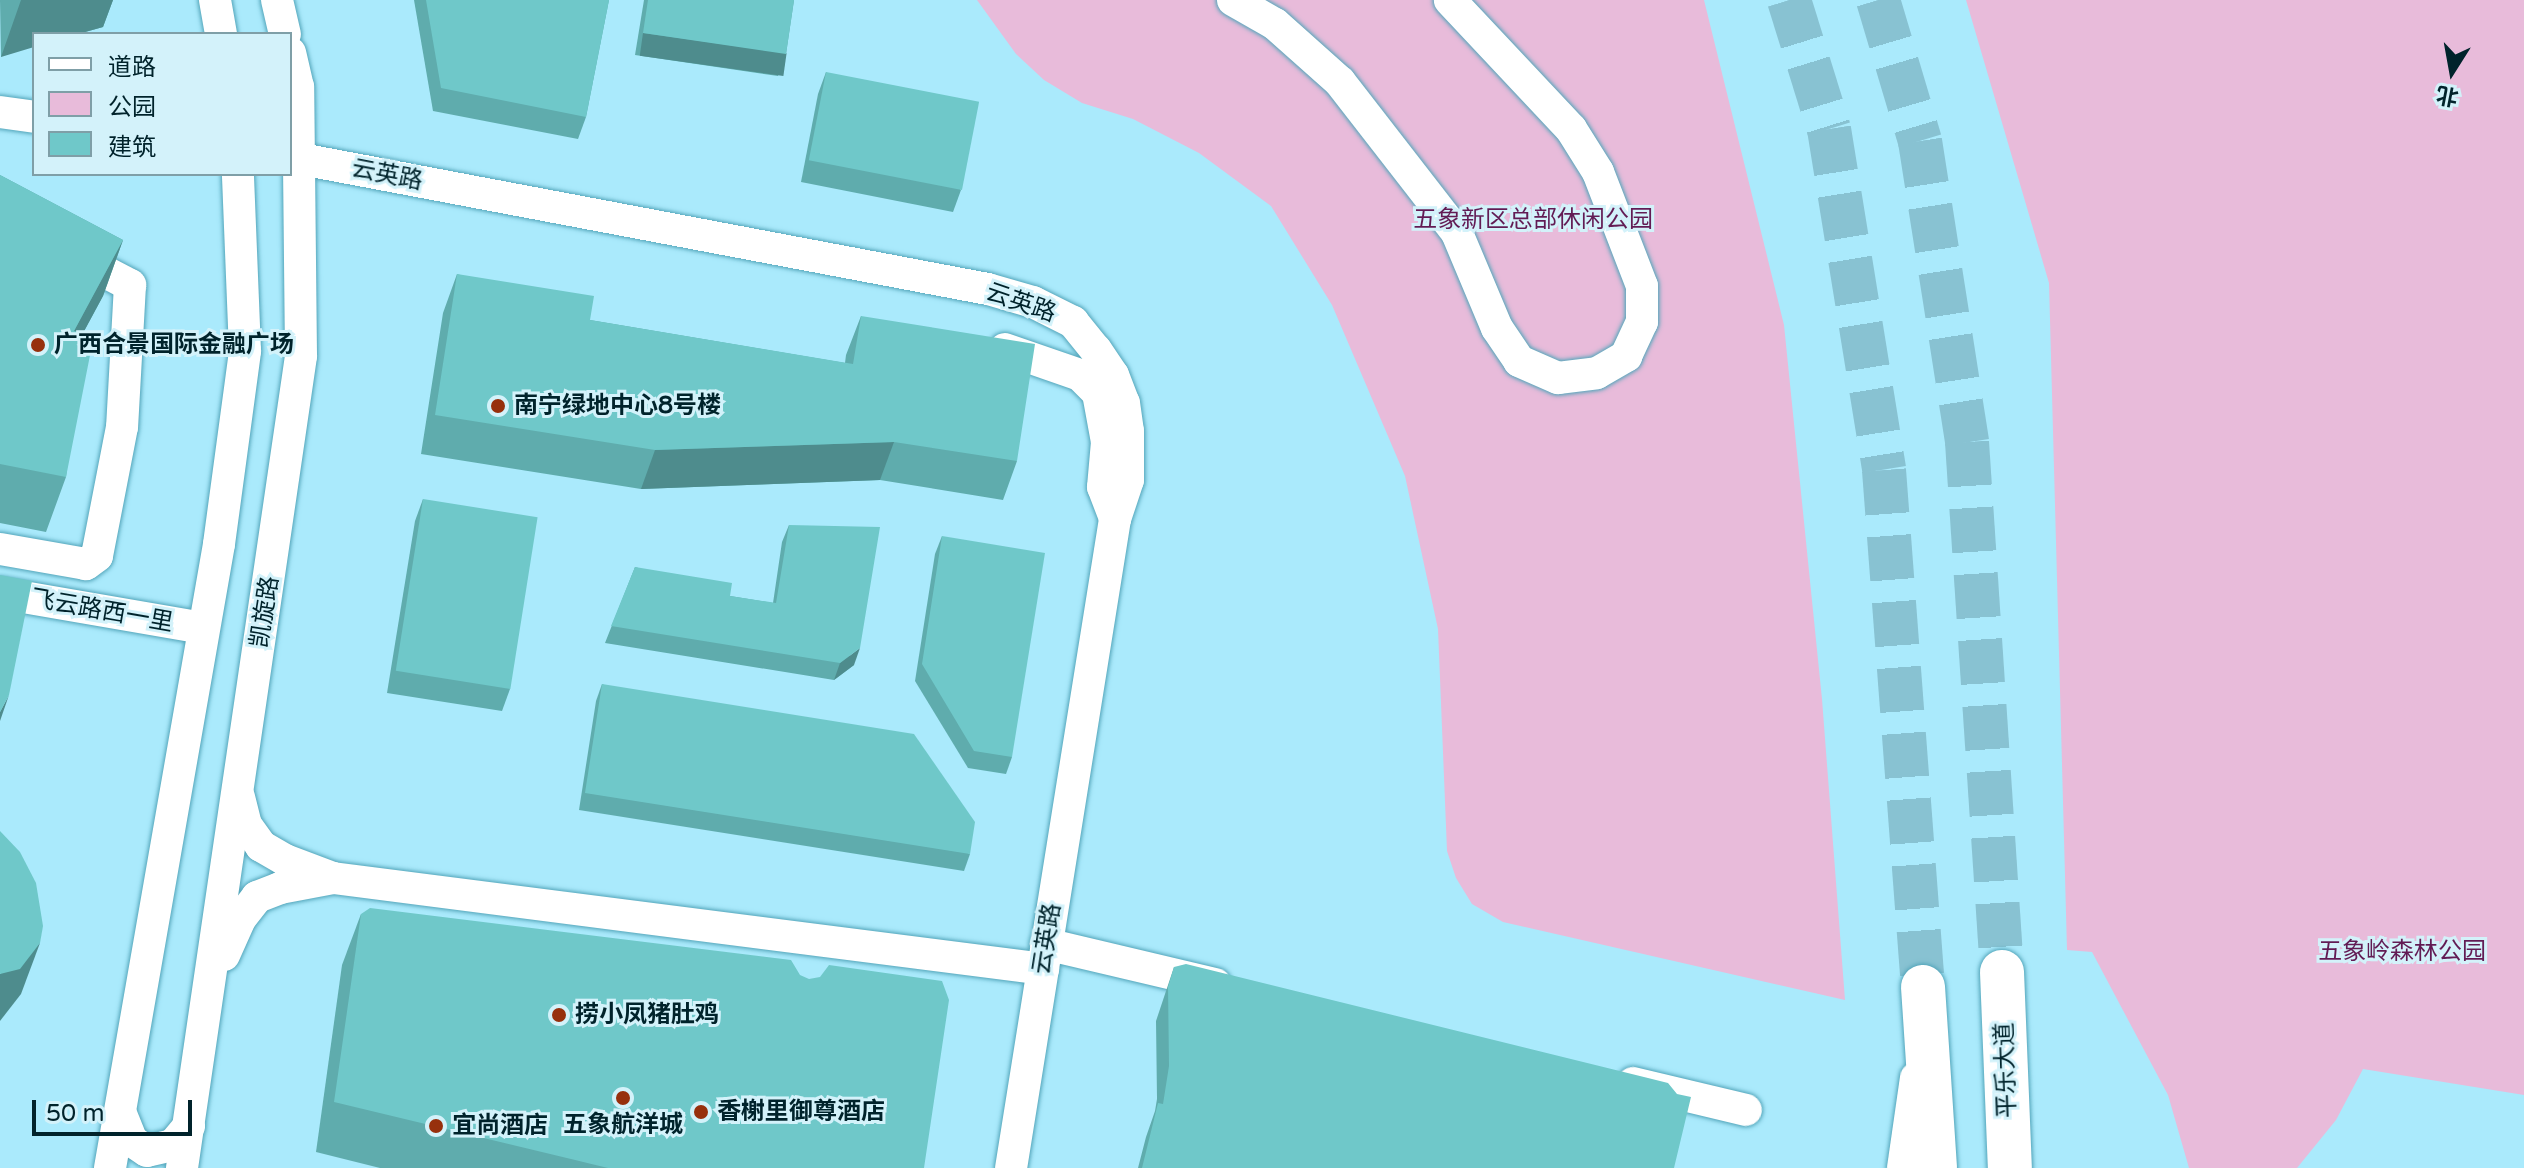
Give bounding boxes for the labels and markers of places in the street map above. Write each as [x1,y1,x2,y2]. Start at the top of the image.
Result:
place label: 广西合景国际金融广场 [54,331,294,359]
marker: 广西合景国际金融广场 [29,336,47,354]
place label: 南宁绿地中心8号楼 [514,392,721,420]
marker: 南宁绿地中心8号楼 [489,397,507,415]
place label: 捞小凤猪肚鸡 [575,1001,719,1029]
marker: 捞小凤猪肚鸡 [550,1006,568,1024]
marker: 五象航洋城 [614,1089,632,1107]
place label: 香榭里御尊酒店 [717,1098,885,1126]
marker: 香榭里御尊酒店 [692,1103,710,1121]
place label: 五象航洋城 [563,1111,683,1139]
place label: 宜尚酒店 [452,1112,548,1140]
marker: 宜尚酒店 [427,1117,445,1135]

